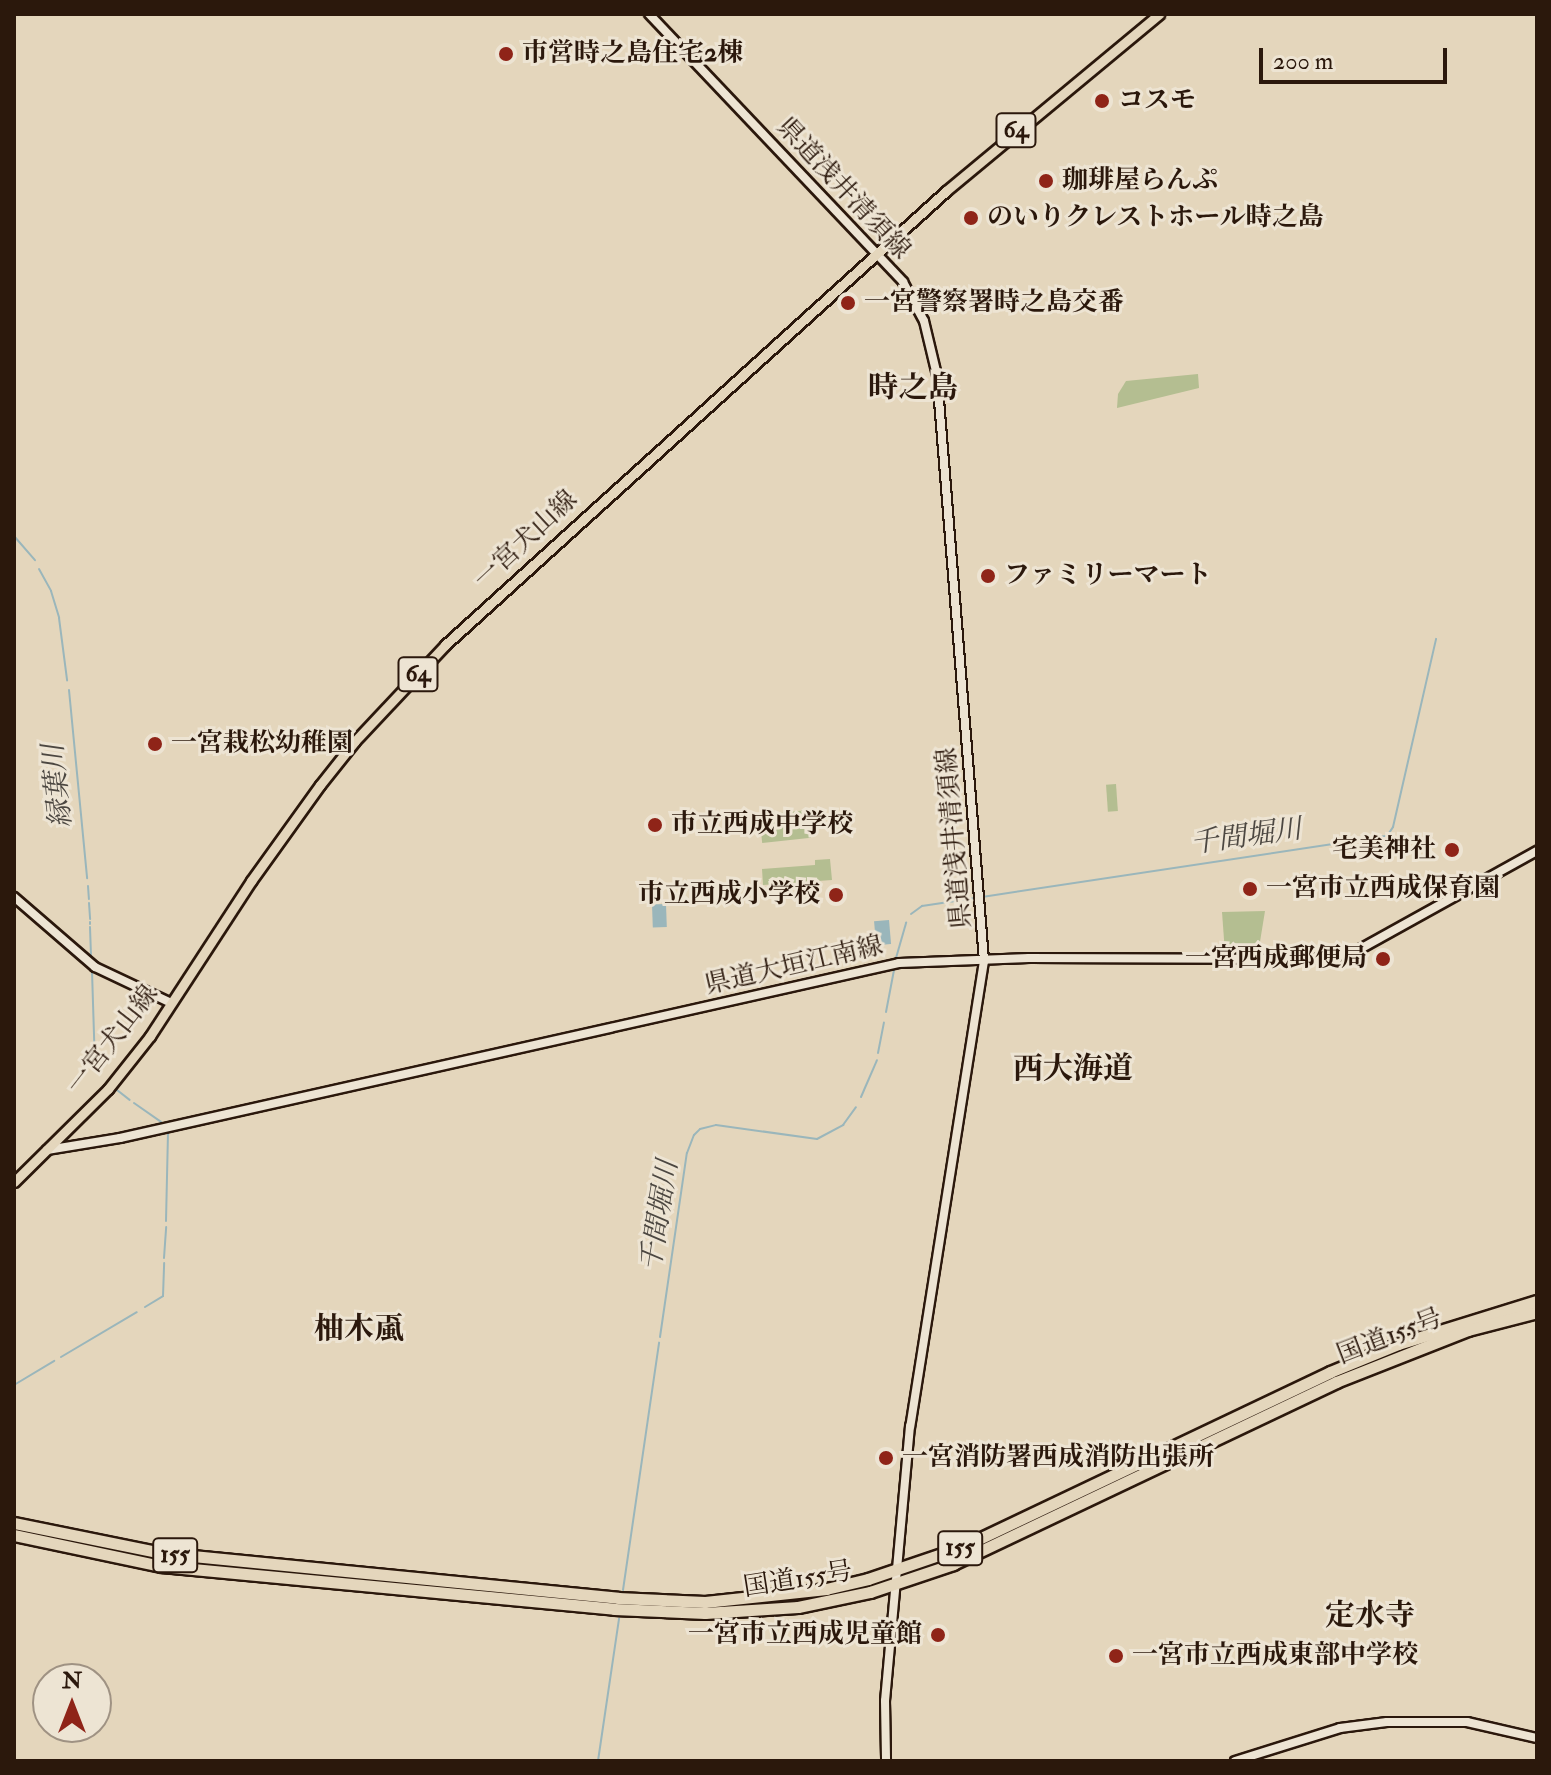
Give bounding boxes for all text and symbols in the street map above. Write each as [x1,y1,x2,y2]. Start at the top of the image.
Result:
scale bar [1263,32,1451,82]
place label: 市営時之島住宅2棟 [522,38,743,70]
marker: 市営時之島住宅2棟 [497,45,515,63]
text: 200 m [1273,46,1333,77]
place label: コスモ [1118,85,1196,117]
marker: コスモ [1093,92,1111,110]
road number: 64 [994,110,1038,150]
street label: 県道浅井清須線 [770,112,916,266]
place label: 珈琲屋らんぷ [1062,165,1218,197]
marker: 珈琲屋らんぷ [1037,172,1055,190]
place label: のいりクレストホール時之島 [987,202,1325,234]
marker: のいりクレストホール時之島 [962,209,980,227]
place label: 一宮警察署時之島交番 [864,287,1124,319]
marker: 一宮警察署時之島交番 [839,294,857,312]
district label: 時之島 [868,370,958,406]
street label: 一宮犬山線 [468,484,584,596]
place label: ファミリーマート [1004,560,1212,592]
marker: ファミリーマート [979,567,997,585]
road number: 64 [396,654,440,694]
place label: 一宮栽松幼稚園 [171,728,353,760]
marker: 一宮栽松幼稚園 [146,735,164,753]
water label: 縁葉川 [37,742,79,830]
street label: 県道浅井清須線 [932,746,978,930]
place label: 市立西成中学校 [671,809,853,841]
water label: 千間堀川 [1188,813,1304,861]
marker: 市立西成中学校 [646,816,664,834]
place label: 宅美神社 [1332,834,1436,866]
marker: 宅美神社 [1443,841,1461,859]
place label: 一宮市立西成保育園 [1266,873,1500,905]
place label: 市立西成小学校 [638,879,820,911]
marker: 一宮市立西成保育園 [1241,880,1259,898]
marker: 市立西成小学校 [827,886,845,904]
street label: 県道大垣江南線 [702,930,886,1002]
place label: 一宮西成郵便局 [1185,943,1367,975]
marker: 一宮西成郵便局 [1374,950,1392,968]
street label: 一宮犬山線 [61,979,165,1101]
district label: 西大海道 [1013,1051,1133,1087]
water label: 千間堀川 [635,1158,685,1274]
street label: 国道155号 [1333,1303,1447,1371]
district label: 柚木颪 [314,1311,404,1347]
place label: 一宮消防署西成消防出張所 [902,1442,1214,1474]
marker: 一宮消防署西成消防出張所 [877,1449,895,1467]
road number: 155 [936,1528,984,1568]
road number: 155 [151,1535,199,1575]
street label: 国道155号 [741,1556,855,1604]
district label: 定水寺 [1325,1598,1415,1634]
place label: 一宮市立西成児童館 [688,1619,922,1651]
marker: 一宮市立西成児童館 [929,1626,947,1644]
place label: 一宮市立西成東部中学校 [1132,1640,1418,1672]
marker: 一宮市立西成東部中学校 [1107,1647,1125,1665]
north arrow [32,1663,112,1743]
text: N [62,1667,82,1695]

